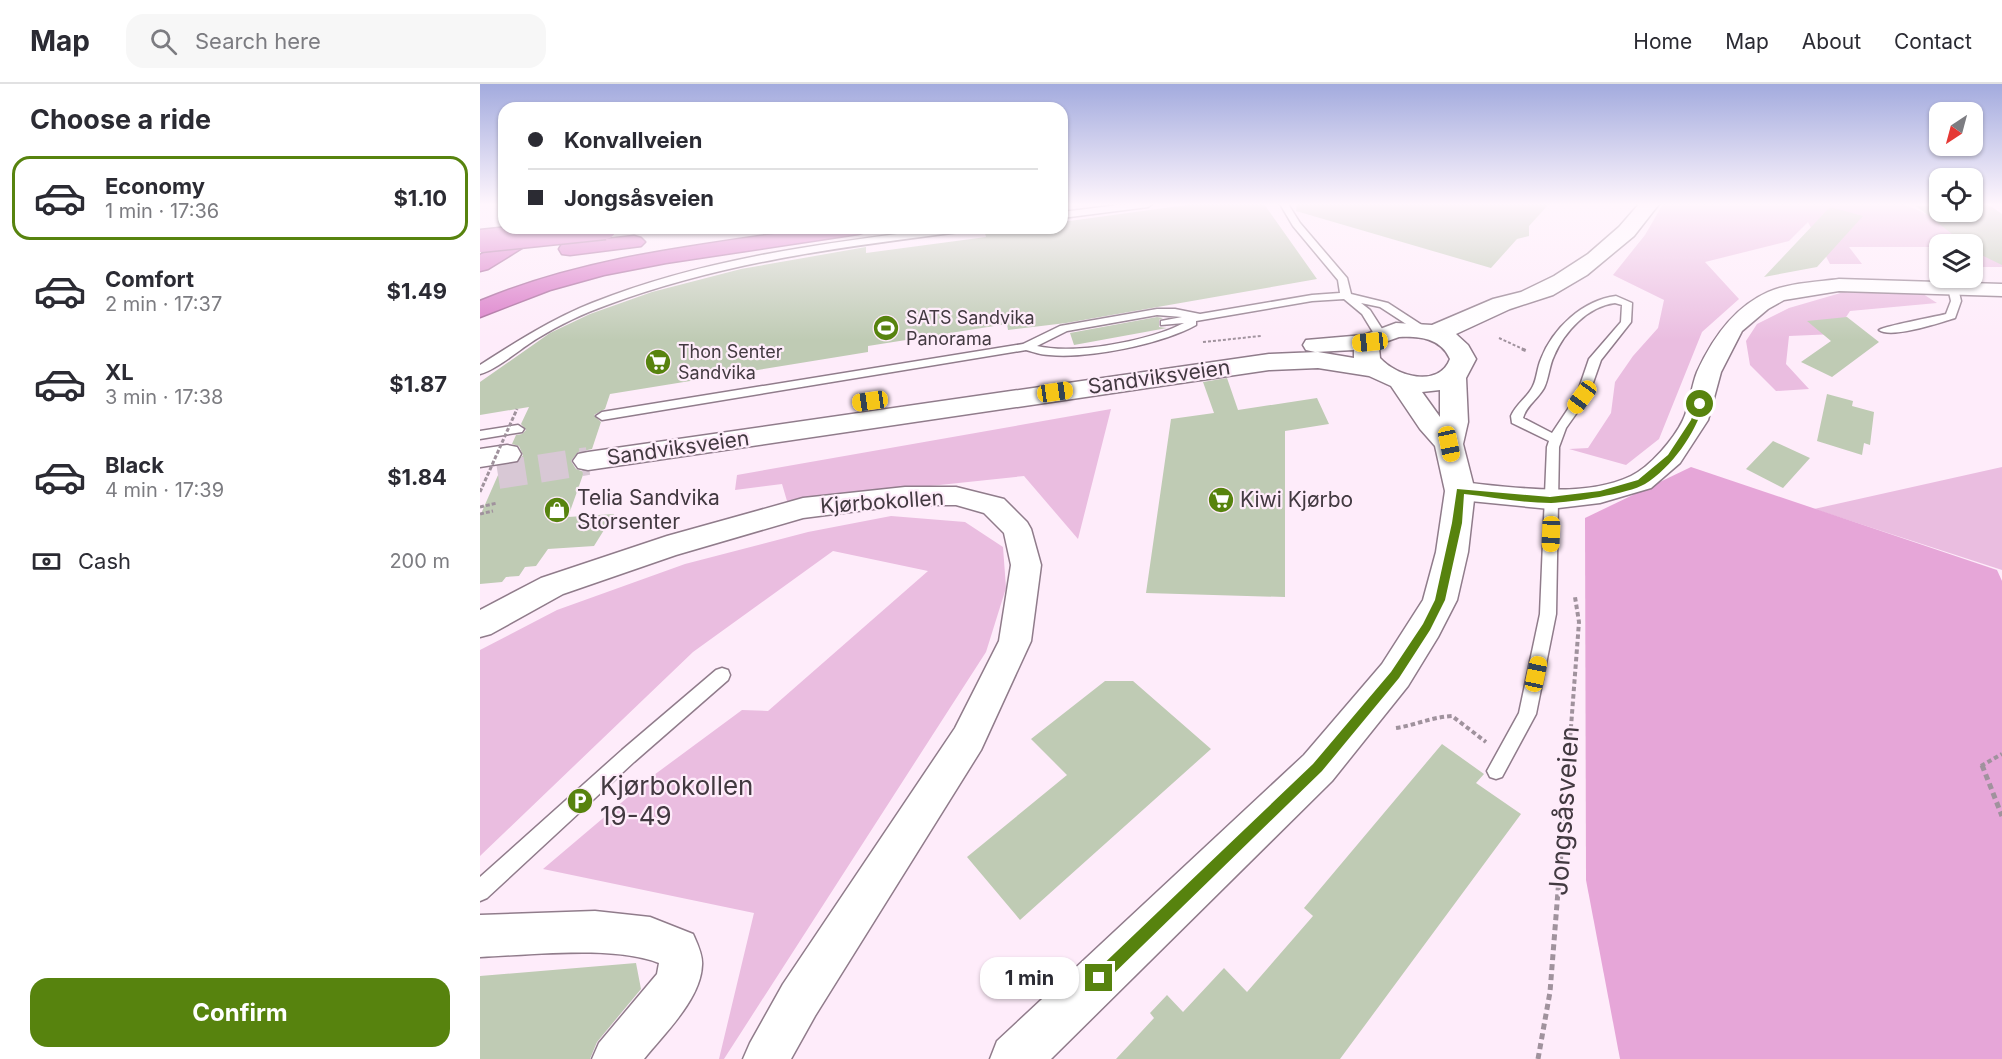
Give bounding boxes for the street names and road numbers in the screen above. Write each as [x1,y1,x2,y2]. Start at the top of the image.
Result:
street label: Sandviksveien [1086,354,1232,399]
street label: Sandviksveien [605,425,751,470]
street label: Kjørbokollen [819,485,945,518]
street label: Jongsåsveien [1542,725,1585,897]

